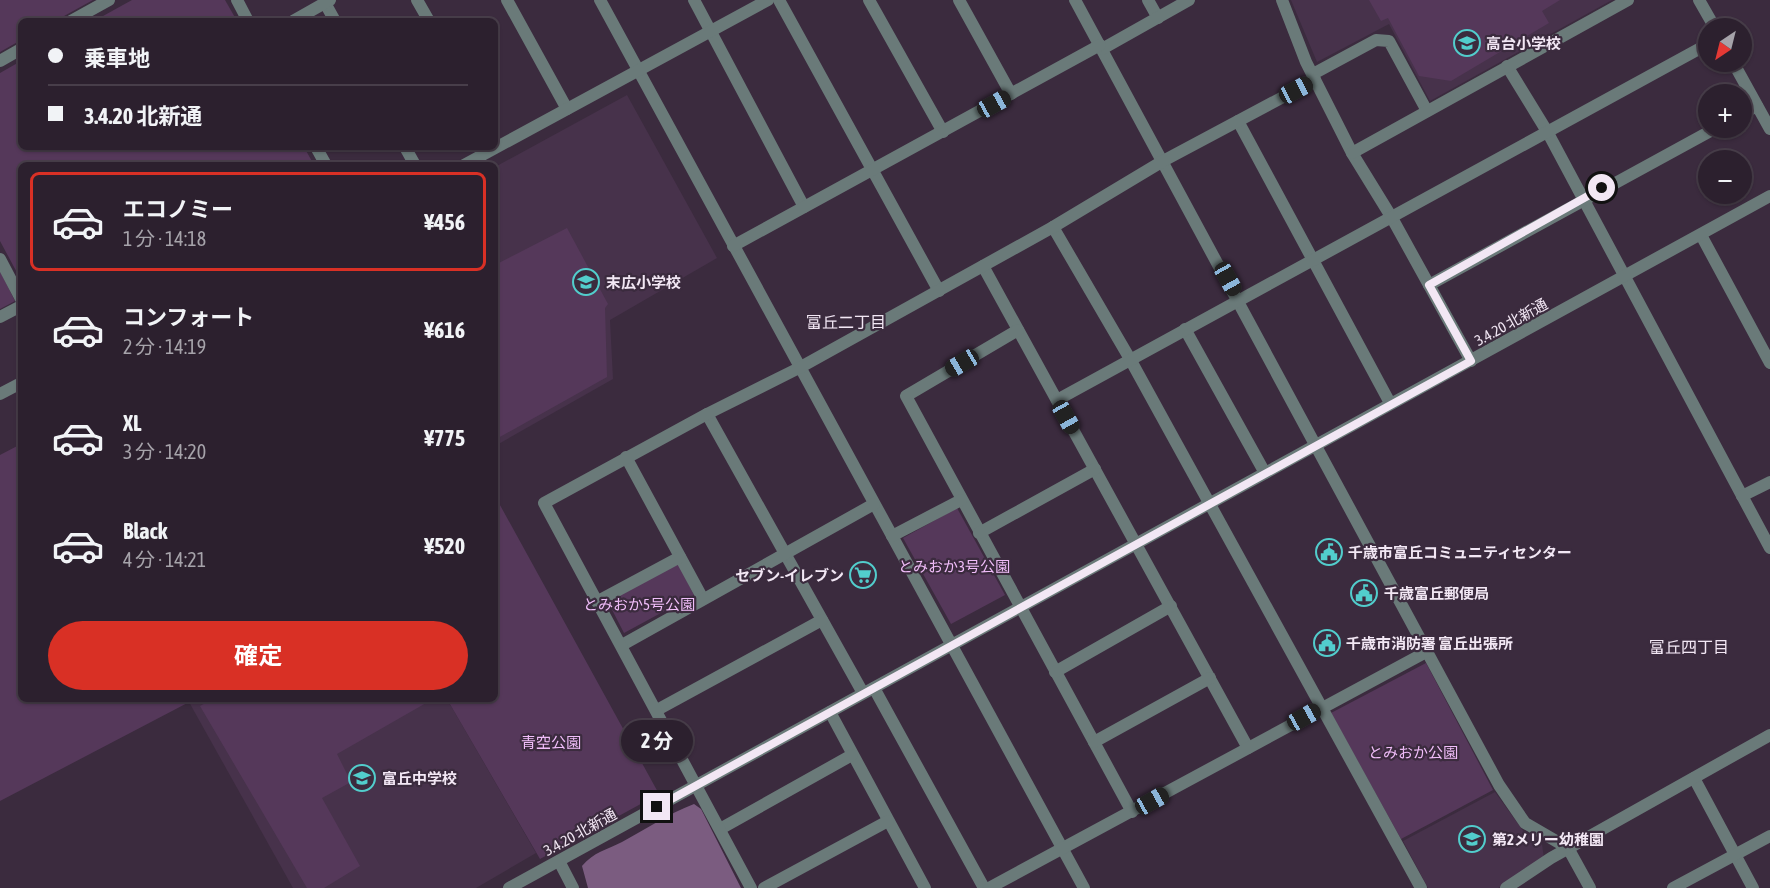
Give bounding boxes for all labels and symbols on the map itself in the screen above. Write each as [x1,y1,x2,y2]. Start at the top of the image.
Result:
north arrow [1698,18,1752,72]
school or university icon: 高台小学校 [1452,28,1482,58]
place label: 高台小学校 [1486,35,1561,52]
car [1276,74,1316,106]
car [974,87,1014,121]
route start [1588,174,1615,201]
car [1211,259,1245,299]
school or university icon: 末広小学校 [571,267,601,297]
place label: 末広小学校 [606,274,681,291]
street label: 3.4.20 北新通 [1472,295,1550,349]
district label: 富丘二丁目 [806,313,886,331]
car [942,346,982,380]
car [1049,397,1083,437]
public building icon: 千歳市富丘コミュニティセンター [1314,537,1344,567]
place label: 千歳市富丘コミュニティセンター [1348,544,1572,561]
park label: とみおか3号公園 [898,558,1010,575]
supermarket icon: セブン-イレブン [848,560,878,590]
place label: セブン-イレブン [735,567,844,584]
public building icon: 千歳富丘郵便局 [1349,578,1379,608]
place label: 千歳富丘郵便局 [1384,585,1489,602]
park label: とみおか5号公園 [583,596,695,613]
public building icon: 千歳市消防署 富丘出張所 [1312,628,1342,658]
place label: 千歳市消防署 富丘出張所 [1346,635,1513,652]
district label: 富丘四丁目 [1649,638,1729,656]
car [1284,700,1324,734]
callout: 2 分 [621,720,693,762]
park label: 青空公園 [521,734,581,751]
park label: とみおか公園 [1368,744,1458,761]
school or university icon: 富丘中学校 [347,763,377,793]
place label: 富丘中学校 [382,770,457,787]
car [1132,784,1172,818]
route end [643,793,670,820]
street label: 3.4.20 北新通 [541,805,619,859]
school or university icon: 第2メリー幼稚園 [1457,824,1487,854]
place label: 第2メリー幼稚園 [1492,831,1604,848]

